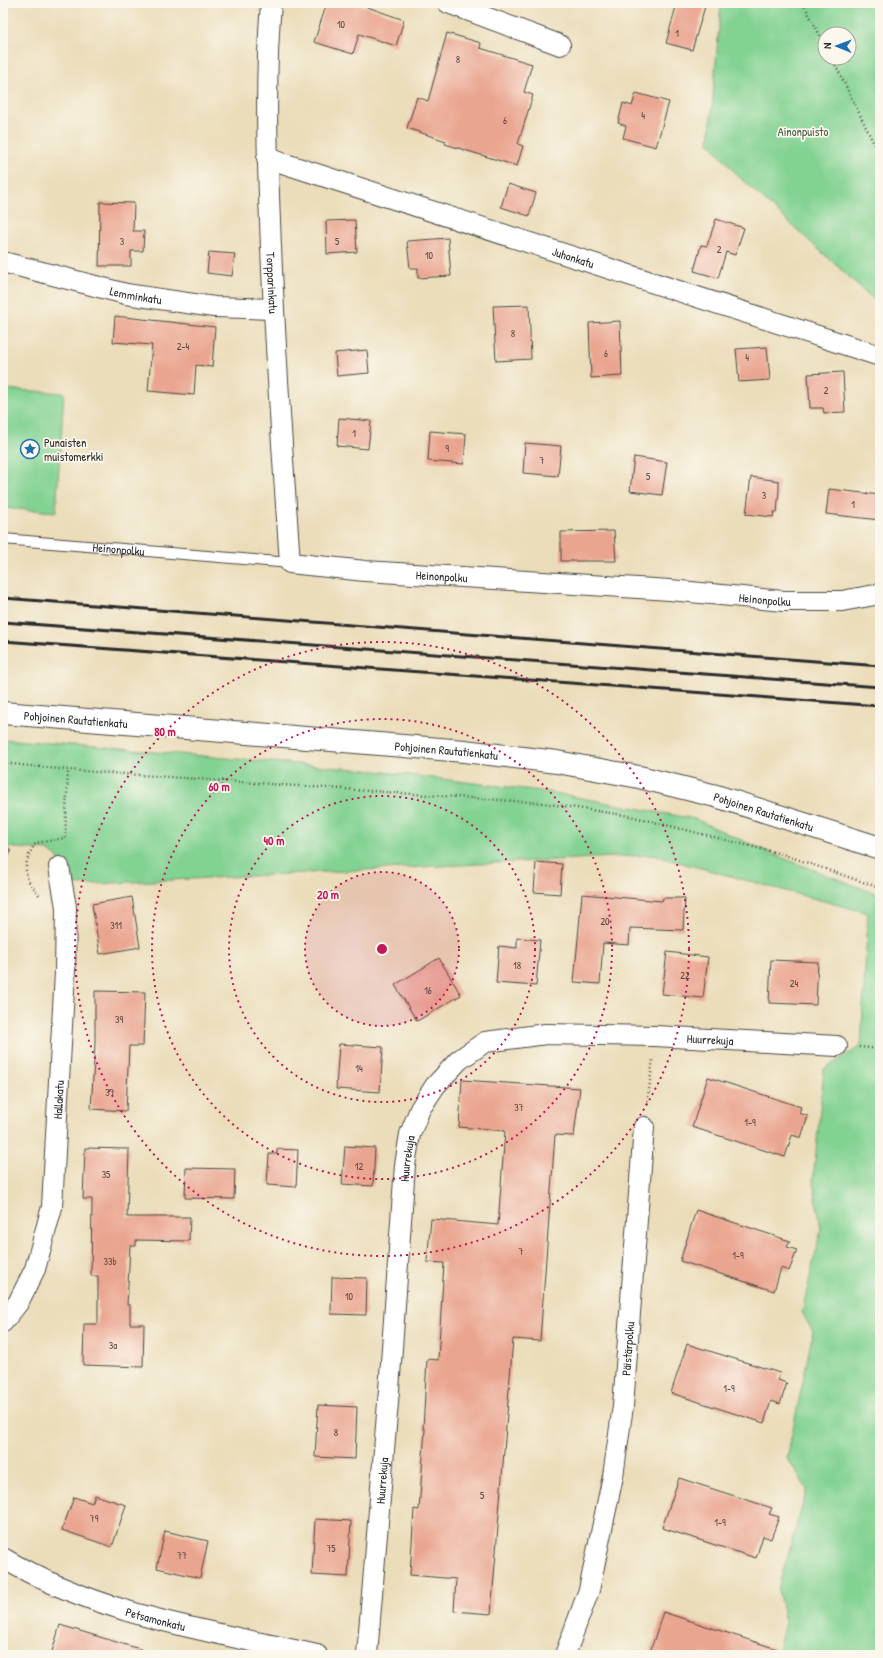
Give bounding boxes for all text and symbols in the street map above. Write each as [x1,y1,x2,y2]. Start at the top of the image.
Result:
house number: 10 [337,18,346,31]
north arrow [817,26,857,66]
house number: 1 [675,27,679,40]
text: N [820,43,834,49]
house number: 8 [456,53,460,66]
house number: 4 [641,109,645,122]
house number: 6 [503,114,507,127]
park label: Ainonpuisto [778,123,828,140]
house number: 3 [120,235,125,248]
house number: 5 [335,235,340,248]
street label: Juhonkatu [550,242,597,272]
house number: 2 [717,243,722,256]
house number: 10 [425,249,434,262]
street label: Torpparinkatu [263,252,283,314]
street label: Lemminkatu [108,282,163,308]
house number: 8 [511,327,515,340]
house number: 2-4 [177,340,189,353]
house number: 6 [604,347,608,360]
house number: 4 [745,351,749,364]
house number: 2 [824,384,829,397]
house number: 1 [352,427,356,440]
place label: Punaisten muistomerkki [44,434,103,465]
place icon: Punaisten muistomerkki [19,438,41,460]
house number: 9 [445,442,449,455]
house number: 7 [540,454,545,467]
house number: 5 [646,470,651,483]
house number: 3 [762,489,767,502]
house number: 1 [851,498,855,511]
street label: Heinonpolku [92,538,145,559]
street label: Heinonpolku [415,566,468,586]
street label: Heinonpolku [738,588,791,610]
street label: Pohjoinen Rautatienkatu [23,706,128,732]
text: 80 m [154,723,176,740]
street label: Pohjoinen Rautatienkatu [394,737,499,764]
text: 60 m [208,778,230,795]
street label: Pohjoinen Rautatienkatu [712,787,816,835]
text: 40 m [264,832,284,849]
text: 20 m [317,886,339,903]
house number: 20 [600,915,610,928]
house number: 311 [110,919,122,932]
centre of rings [375,942,389,956]
house number: 18 [513,959,521,972]
house number: 22 [680,969,690,982]
house number: 24 [790,977,798,990]
house number: 16 [424,984,432,997]
house number: 39 [115,1013,123,1026]
street label: Huurrekuja [686,1029,734,1049]
house number: 14 [355,1062,363,1075]
street label: Hallakatu [48,1080,68,1120]
house number: 37 [105,1086,115,1099]
house number: 37 [514,1101,524,1114]
house number: 1-9 [744,1116,756,1129]
street label: Huurrekuja [395,1134,418,1182]
house number: 12 [355,1160,363,1173]
house number: 35 [102,1168,111,1181]
house number: 7 [519,1245,524,1258]
house number: 1-9 [732,1249,744,1262]
house number: 33b [103,1255,117,1268]
house number: 10 [345,1290,354,1303]
street label: Päistärpolku [617,1321,638,1376]
house number: 3a [109,1339,117,1352]
house number: 1-9 [723,1382,735,1395]
house number: 8 [334,1426,338,1439]
street label: Huurrekuja [371,1456,392,1505]
house number: 5 [480,1489,485,1502]
house number: 79 [90,1512,99,1525]
house number: 1-9 [714,1516,726,1529]
house number: 75 [326,1542,336,1555]
house number: 77 [177,1549,187,1562]
street label: Petsamonkatu [124,1602,188,1635]

